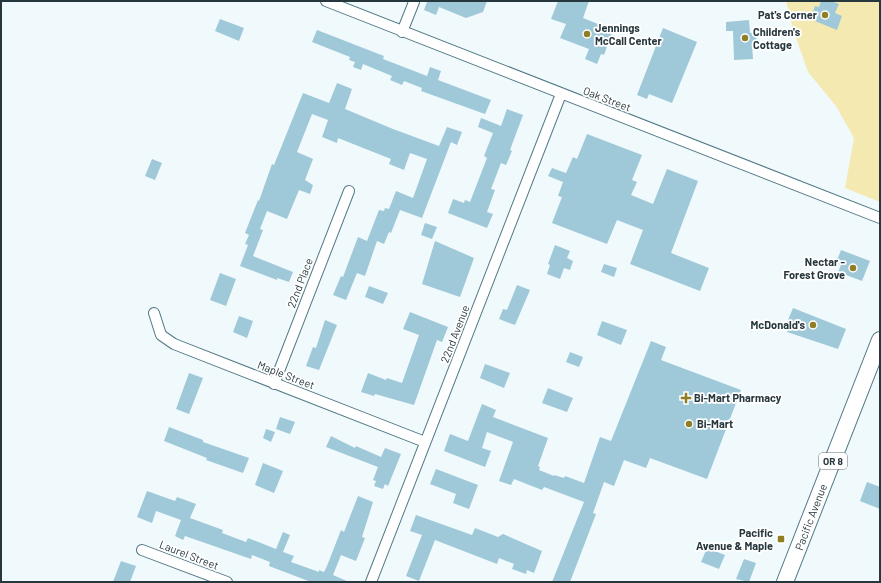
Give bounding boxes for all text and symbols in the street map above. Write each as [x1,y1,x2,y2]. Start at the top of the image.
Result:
place label: Pat's Corner [758,8,818,21]
marker: Pat's Corner [820,10,830,20]
place label: Jennings McCall Center [595,21,663,47]
place label: Children's Cottage [753,25,801,51]
marker: Jennings McCall Center [582,29,592,39]
marker: Children's Cottage [740,33,750,43]
street label: Oak Street [581,83,633,114]
place label: Nectar - Forest Grove [783,255,845,281]
street label: 22nd Place [284,256,315,309]
marker: Nectar - Forest Grove [848,263,858,273]
street label: 22nd Avenue [438,303,472,365]
place label: McDonald's [750,318,805,331]
marker: McDonald's [808,320,818,330]
street label: Maple Street [256,358,317,391]
place label: Bi-Mart Pharmacy [694,391,782,404]
marker: Bi-Mart Pharmacy [681,393,691,403]
place label: Bi-Mart [697,417,733,430]
marker: Bi-Mart [684,419,694,429]
road number: OR 8 [819,453,847,469]
street label: Pacific Avenue [792,482,829,552]
place label: Pacific Avenue & Maple [696,526,773,552]
marker: Pacific Avenue & Maple [776,534,786,544]
street label: Laurel Street [158,537,221,572]

